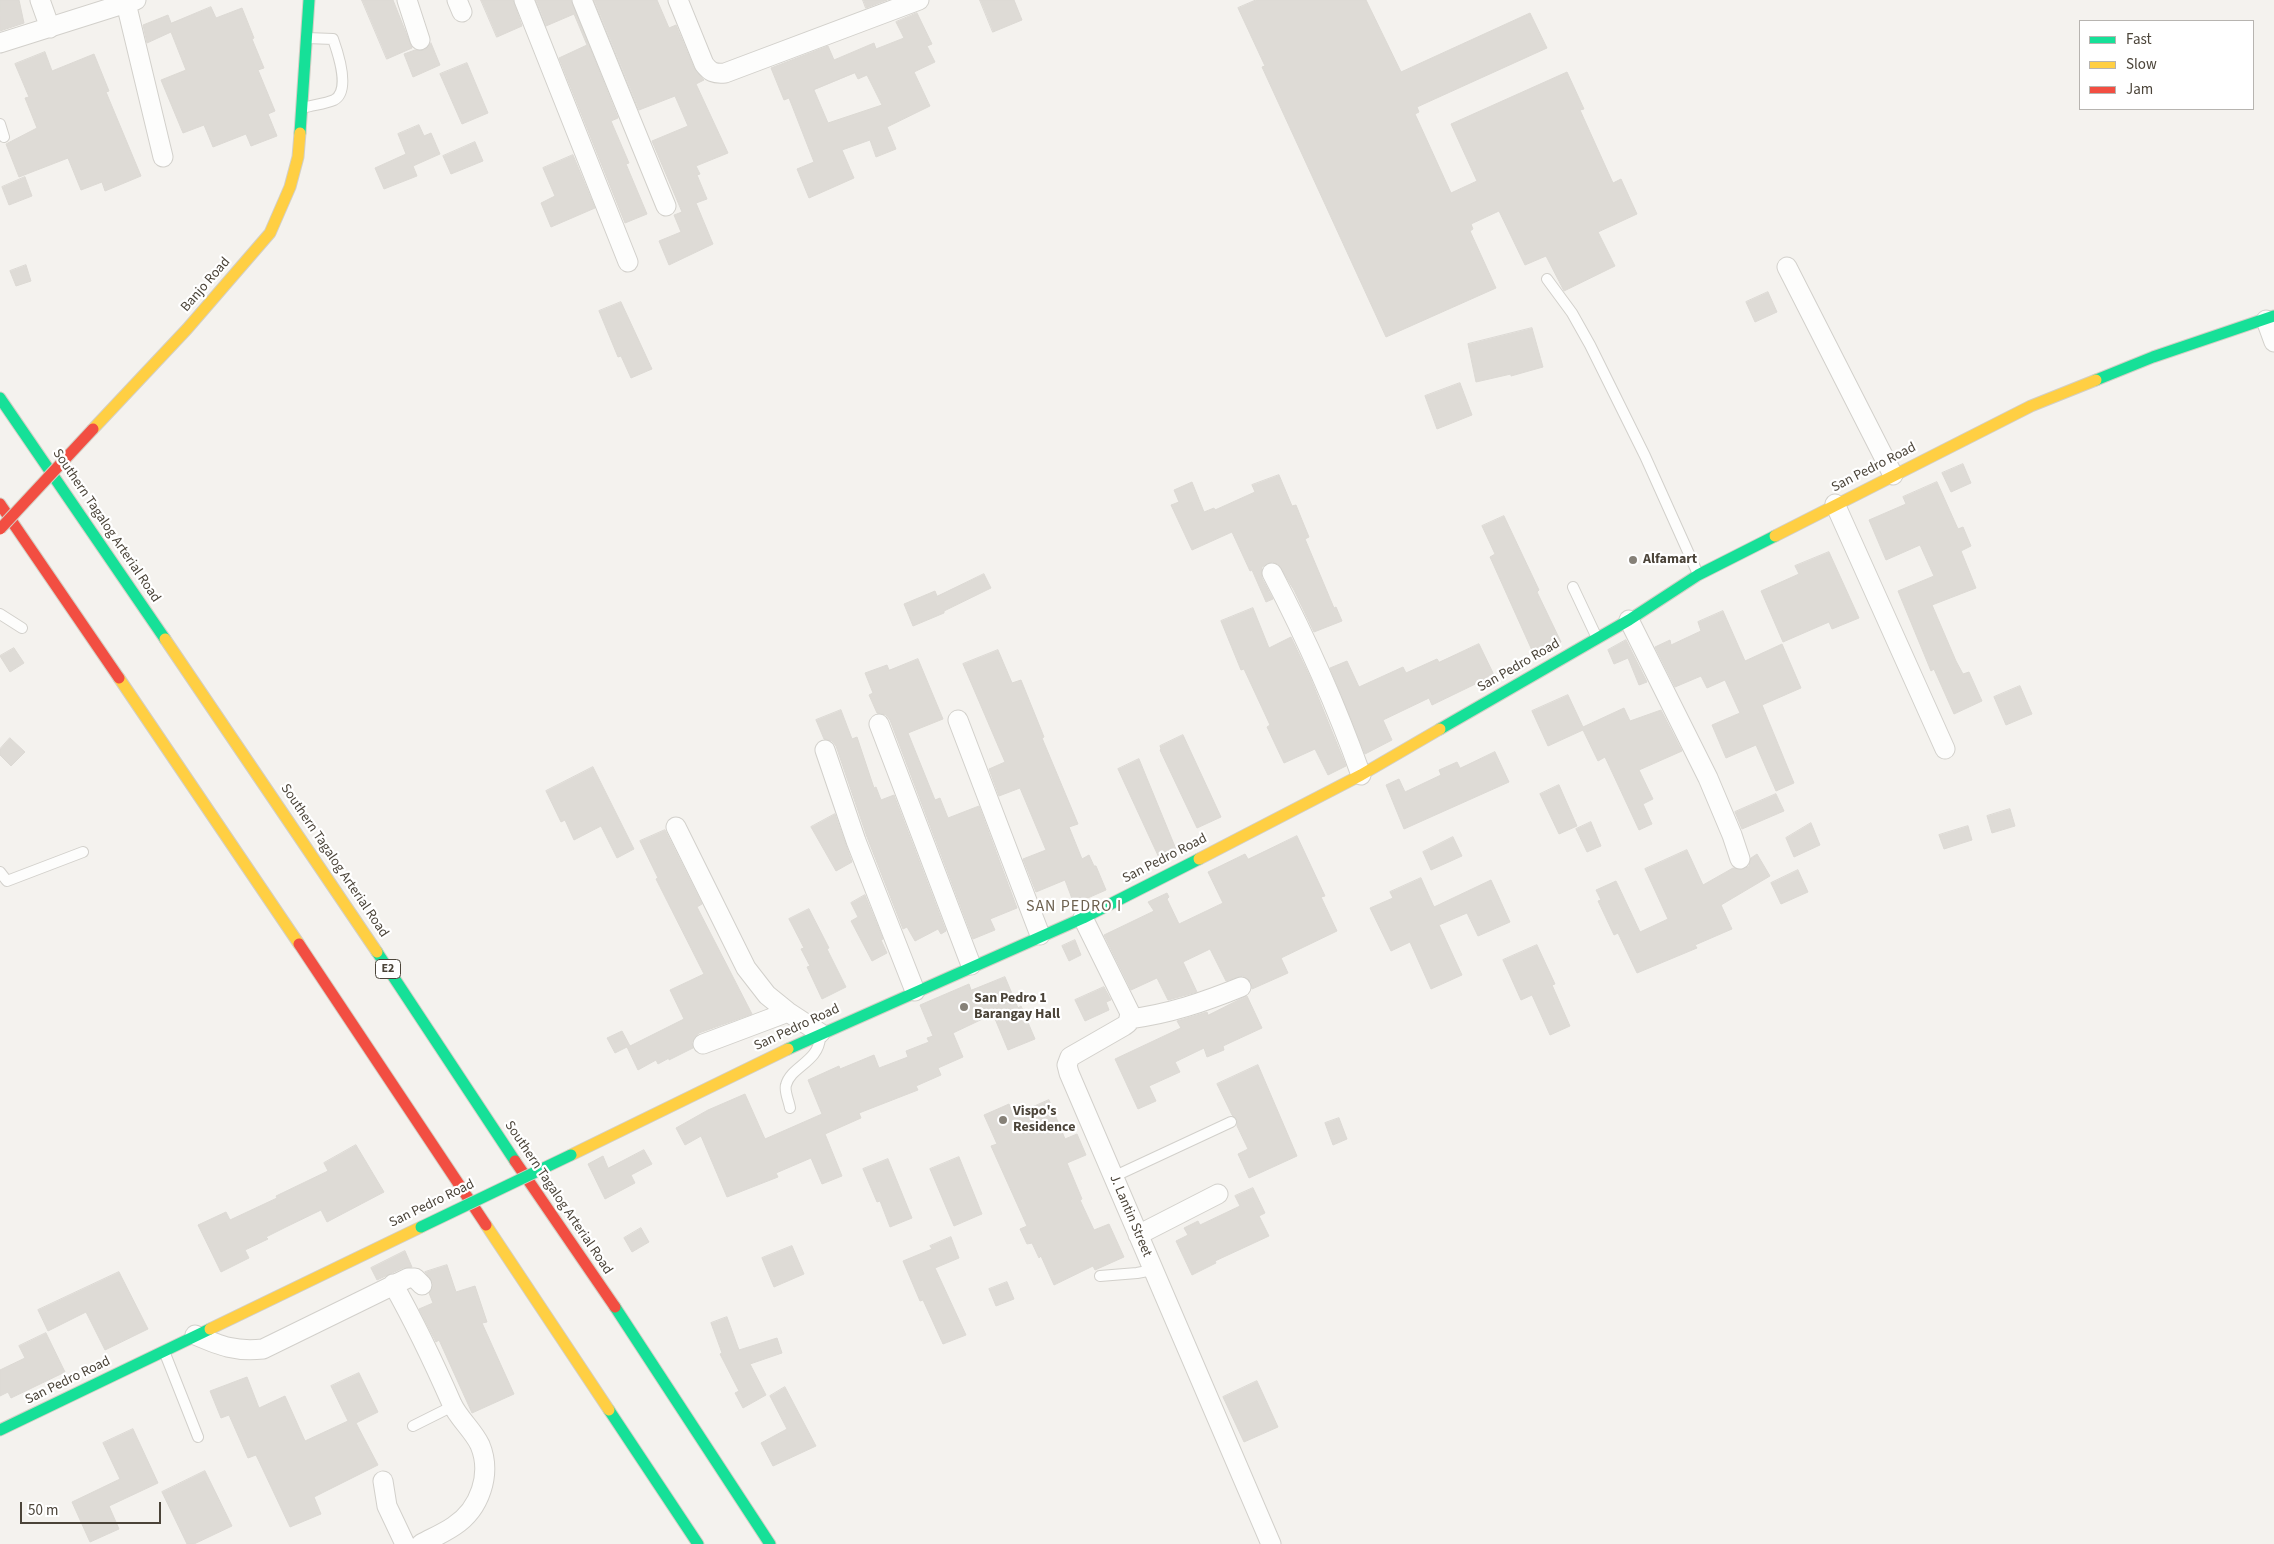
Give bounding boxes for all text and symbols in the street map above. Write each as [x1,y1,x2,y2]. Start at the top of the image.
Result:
legend [2079,20,2254,110]
text: Fast [2126,29,2152,50]
text: Slow [2126,54,2157,75]
text: Jam [2126,79,2153,100]
street label: Banjo Road [178,254,234,316]
street label: San Pedro Road [1829,440,1919,496]
street label: Southern Tagalog Arterial Road [48,446,164,606]
place label: Alfamart [1643,552,1697,568]
marker: Alfamart [1627,554,1639,566]
street label: San Pedro Road [1475,636,1563,696]
street label: Southern Tagalog Arterial Road [276,781,392,941]
street label: San Pedro Road [1120,831,1210,887]
district label: SAN PEDRO I [1025,897,1123,917]
road number: E2 [376,960,400,979]
place label: San Pedro 1 Barangay Hall [974,991,1060,1024]
street label: San Pedro Road [752,1001,842,1055]
marker: San Pedro 1 Barangay Hall [958,1001,970,1013]
place label: Vispo's Residence [1013,1104,1075,1136]
marker: Vispo's Residence [997,1114,1009,1126]
street label: Southern Tagalog Arterial Road [500,1118,616,1278]
street label: J. Lantin Street [1105,1172,1155,1260]
street label: San Pedro Road [387,1176,477,1232]
street label: San Pedro Road [23,1353,113,1409]
scale bar [22,1492,164,1524]
text: 50 m [28,1500,58,1521]

